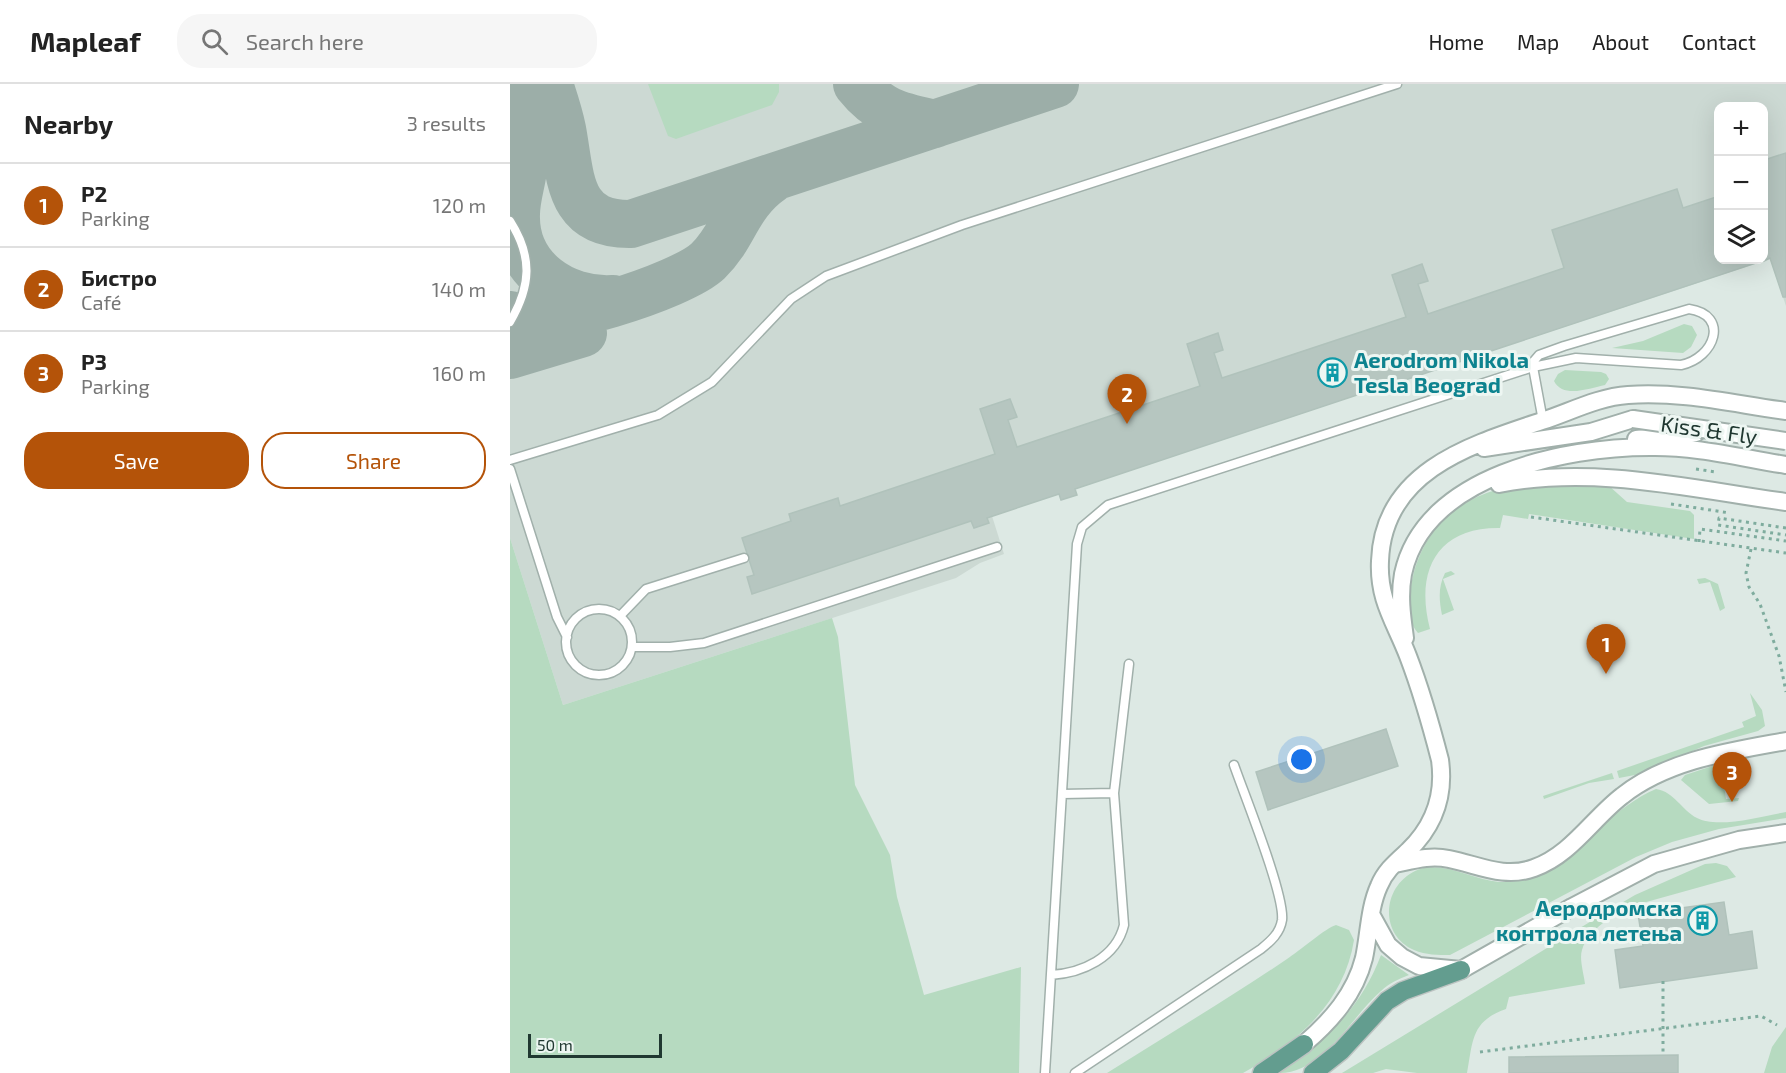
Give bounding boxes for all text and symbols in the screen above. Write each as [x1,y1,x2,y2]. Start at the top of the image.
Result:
search box [177,14,597,68]
text: Mapleaf [30,24,141,58]
icon: search [198,25,231,58]
text: Search here [246,28,364,54]
text: Home [1428,29,1484,54]
text: Map [1517,29,1559,54]
text: About [1592,29,1649,54]
text: Contact [1682,29,1756,54]
map controls [1714,102,1768,264]
button: + [1714,102,1768,156]
text: Nearby [24,108,113,139]
text: 3 results [407,111,486,135]
button: − [1714,156,1768,210]
text: P2 [81,180,107,206]
text: 1 [39,193,48,217]
text: 120 m [433,193,486,217]
text: Parking [81,206,150,230]
button: layers [1714,210,1768,264]
text: Бистро [81,264,157,290]
text: 2 [38,277,49,301]
text: 140 m [432,277,486,301]
text: Café [81,290,122,314]
place label: Aerodrom Nikola Tesla Beograd [1354,346,1529,397]
text: P3 [81,348,107,374]
building icon: Aerodrom Nikola Tesla Beograd [1317,357,1349,389]
text: 3 [38,361,49,385]
text: 160 m [433,361,486,385]
text: Parking [81,374,150,398]
pin: 2 [1108,374,1146,424]
street label: Kiss & Fly [1659,409,1759,449]
button: Save [24,432,249,489]
button: Share [261,432,486,489]
pin: 1 [1586,624,1626,674]
your location [1287,745,1316,774]
pin: 3 [1712,752,1752,802]
place label: Аеродромска контрола летења [1496,894,1682,945]
building icon: Аеродромска контрола летења [1687,905,1719,937]
scale bar [528,1031,662,1058]
text: 50 m [537,1035,573,1054]

